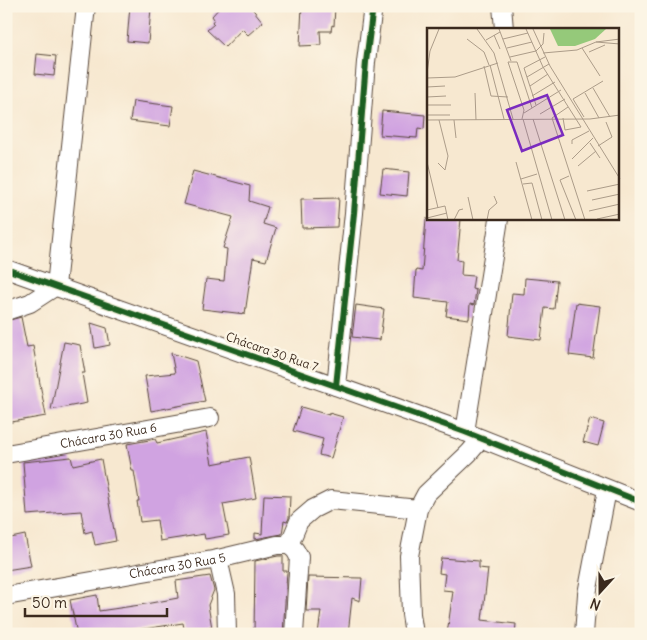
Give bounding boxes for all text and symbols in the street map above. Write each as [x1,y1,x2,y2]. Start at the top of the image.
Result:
inset map [427,28,620,220]
street label: Chácara 30 Rua 7 [224,329,320,374]
street label: Chácara 30 Rua 6 [59,420,158,451]
street label: Chácara 30 Rua 5 [128,549,227,581]
north arrow [574,568,624,618]
scale bar [25,585,168,617]
text: 50 m [32,593,67,612]
text: N [588,594,603,614]

